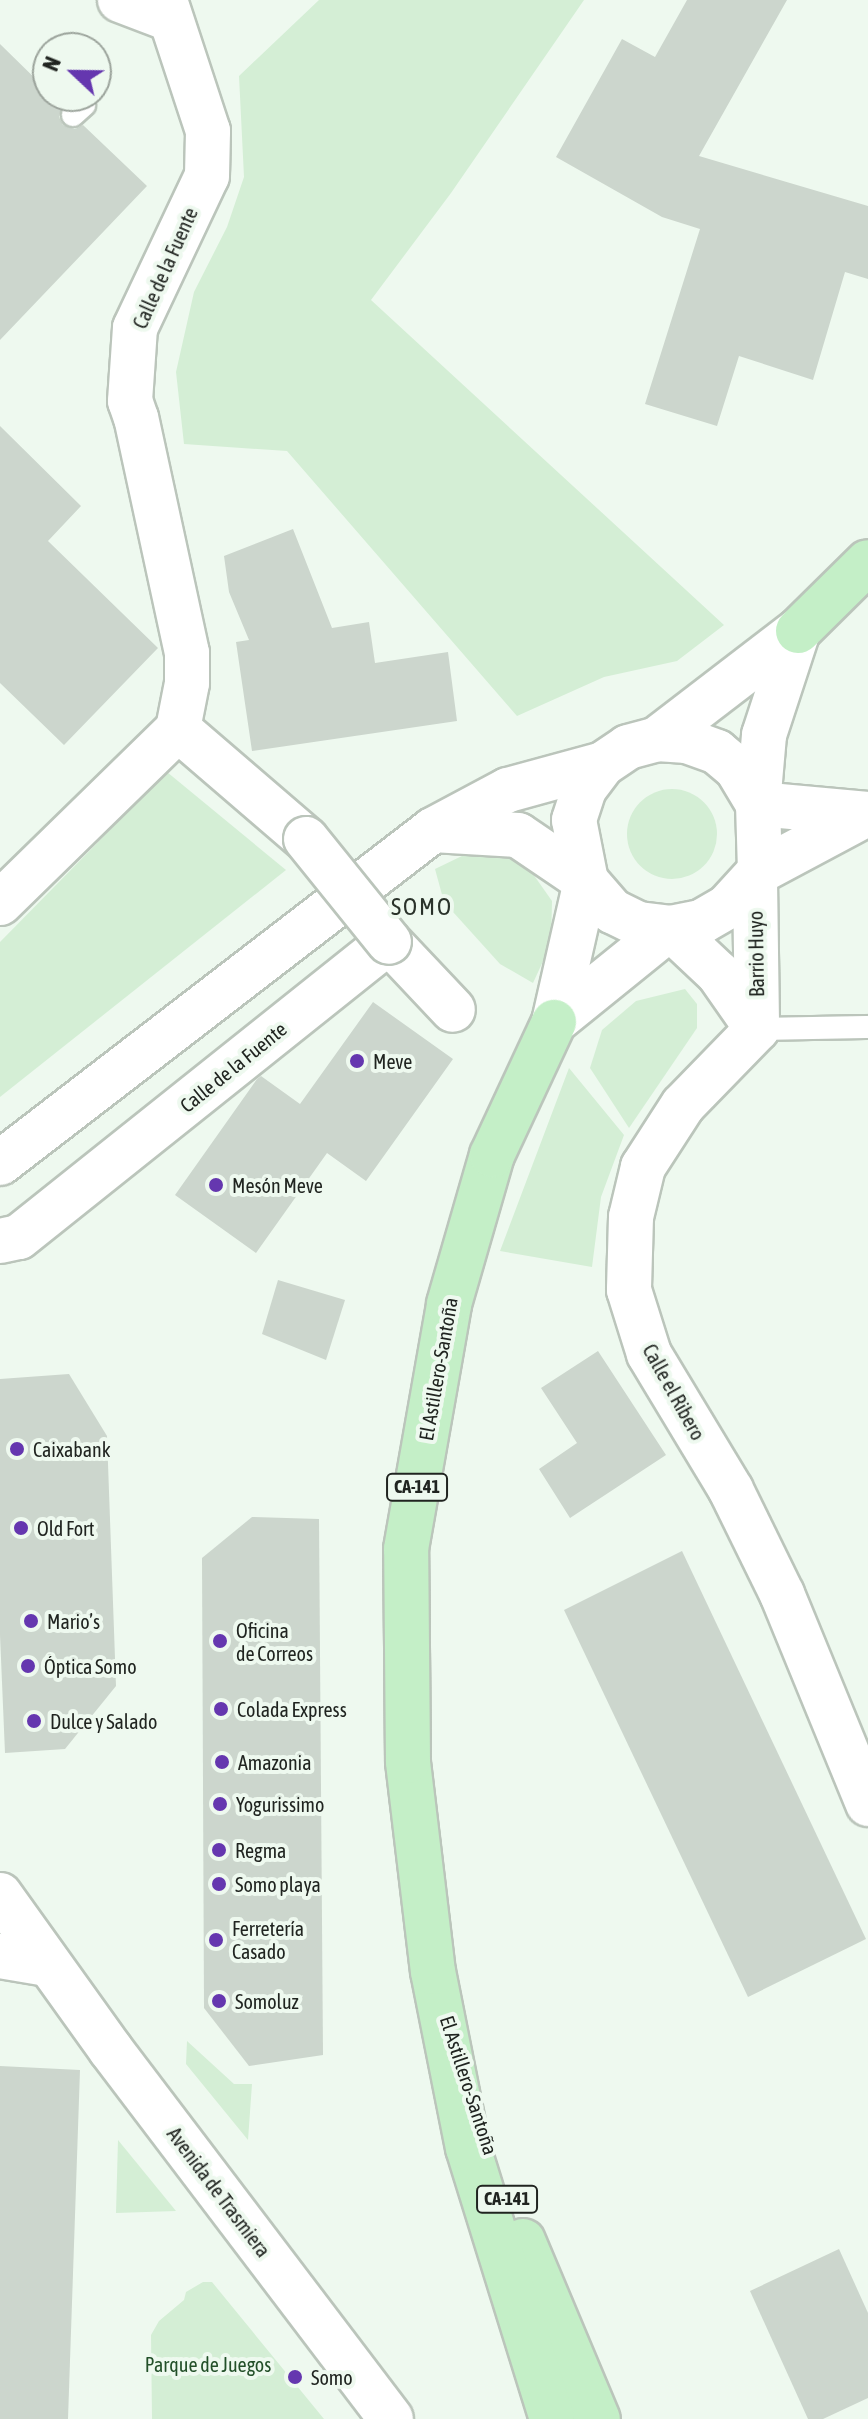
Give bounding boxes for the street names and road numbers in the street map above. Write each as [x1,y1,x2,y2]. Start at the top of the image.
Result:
street label: Calle de la Fuente [128,204,202,332]
street label: Barrio Huyo [743,911,769,997]
street label: Calle de la Fuente [175,1017,291,1117]
street label: El Astillero-Santoña [414,1296,462,1442]
street label: Calle el Ribero [638,1340,710,1444]
road number: CA-141 [385,1473,449,1501]
street label: El Astillero-Santoña [435,2012,503,2158]
street label: Avenida de Trasmiera [162,2122,276,2262]
road number: CA-141 [475,2185,539,2213]

